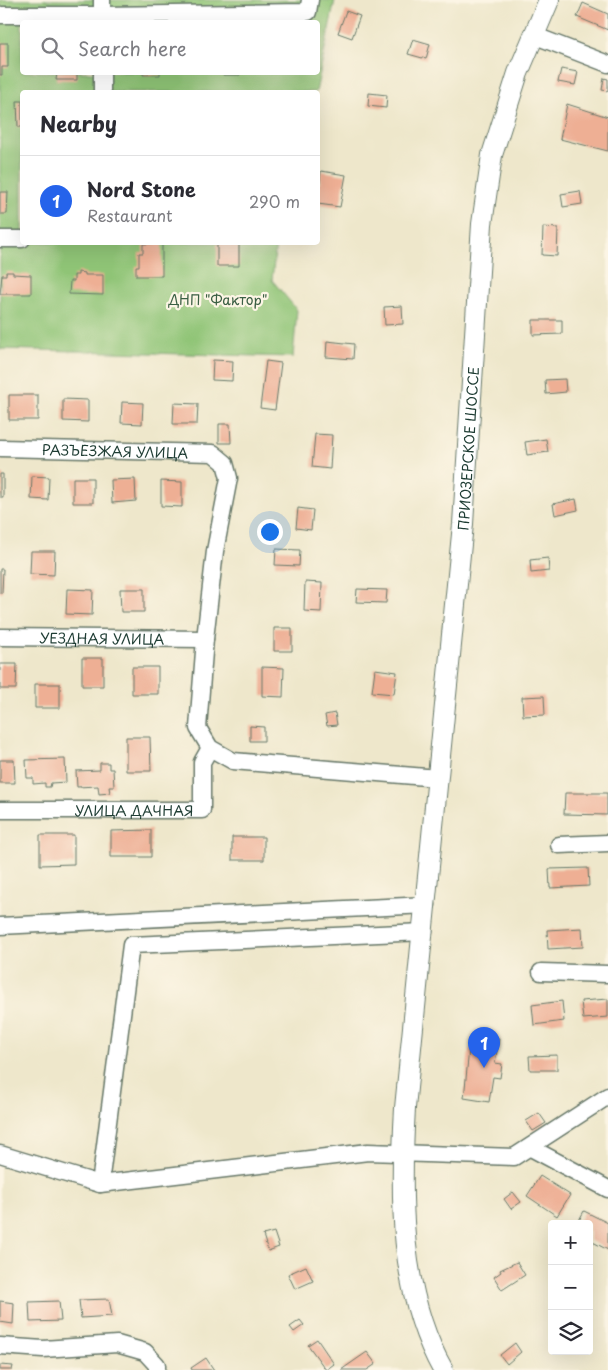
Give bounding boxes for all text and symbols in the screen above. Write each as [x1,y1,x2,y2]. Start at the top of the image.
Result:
search box [20,20,320,75]
icon: search [38,34,66,62]
text: Search here [78,34,187,62]
text: Nearby [40,107,117,139]
text: Nord Stone [87,175,196,203]
text: 1 [52,189,60,213]
text: 290 m [249,189,300,213]
text: Restaurant [87,203,173,227]
park label: ДНП "Фактор" [167,289,268,310]
street label: ПРИОЗЕРСКОЕ ШОССЕ [452,366,483,531]
street label: РАЗЪЕЗЖАЯ УЛИЦА [41,438,189,463]
your location [257,519,283,545]
street label: УЕЗДНАЯ УЛИЦА [39,627,165,649]
street label: УЛИЦА ДАЧНАЯ [75,800,193,821]
pin: 1 [468,1027,500,1068]
map controls [548,1220,593,1355]
button: + [548,1220,593,1265]
button: − [548,1265,593,1310]
button: layers [548,1310,593,1355]

